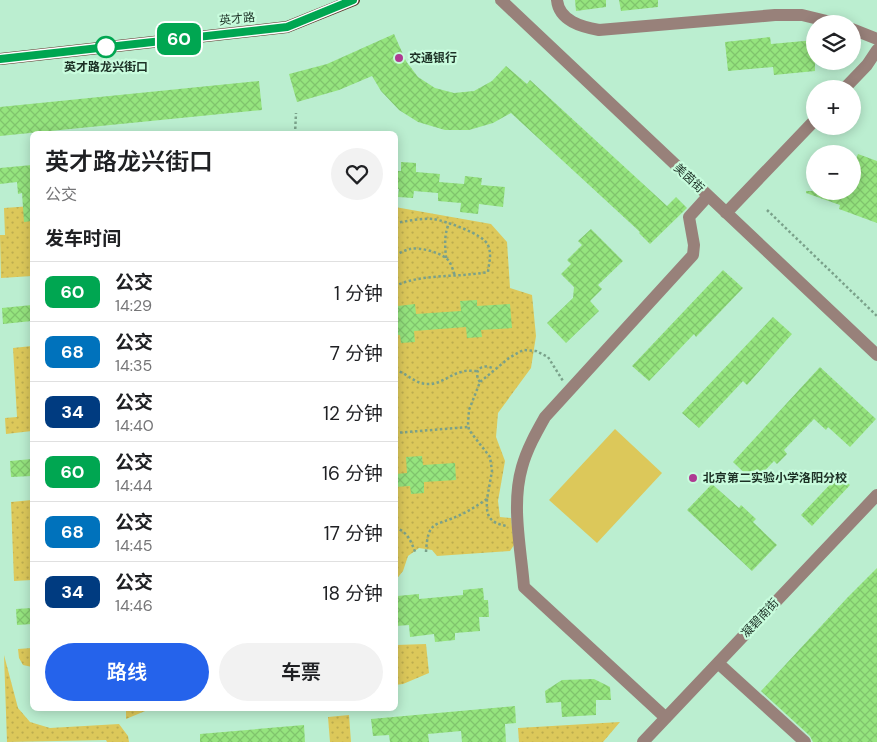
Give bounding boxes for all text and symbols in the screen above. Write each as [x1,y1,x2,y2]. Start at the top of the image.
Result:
street label: 英才路 [218,9,256,29]
map controls [806,15,861,200]
button: layers [806,15,861,70]
line badge: 60 [156,23,202,55]
text: 60 [167,27,191,51]
marker: 英才路龙兴街口 [95,36,117,58]
place label: 交通银行 [409,50,457,66]
marker: 交通银行 [393,52,405,64]
place label: 英才路龙兴街口 [64,59,148,75]
button: + [806,80,861,135]
button: − [806,145,861,200]
text: 英才路龙兴街口 [45,146,213,177]
button: heart [331,148,383,200]
street label: 美茵街 [670,160,708,196]
text: 公交 [45,184,77,205]
text: 发车时间 [45,226,121,251]
text: 公交 [115,270,153,295]
text: 60 [60,280,85,304]
text: 1 分钟 [334,281,383,306]
text: 14:29 [115,295,152,316]
text: 公交 [115,330,153,355]
text: 68 [61,340,84,364]
text: 7 分钟 [330,341,383,366]
text: 14:35 [115,355,152,376]
text: 公交 [115,390,153,415]
text: 34 [61,400,84,424]
text: 12 分钟 [323,401,383,426]
text: 14:40 [115,415,154,436]
text: 公交 [115,450,153,475]
text: 60 [60,460,85,484]
text: 16 分钟 [322,461,383,486]
place label: 北京第二实验小学洛阳分校 [703,470,847,486]
marker: 北京第二实验小学洛阳分校 [687,472,699,484]
text: 14:44 [115,475,152,496]
text: 公交 [115,510,153,535]
text: 68 [61,520,84,544]
text: 17 分钟 [324,521,383,546]
text: 14:45 [115,535,152,556]
text: 公交 [115,570,153,595]
text: 34 [61,580,84,604]
text: 18 分钟 [322,581,383,606]
text: 14:46 [115,595,153,616]
street label: 凝碧南街 [738,595,782,641]
button: 路线 [45,643,209,701]
button: 车票 [219,643,383,701]

